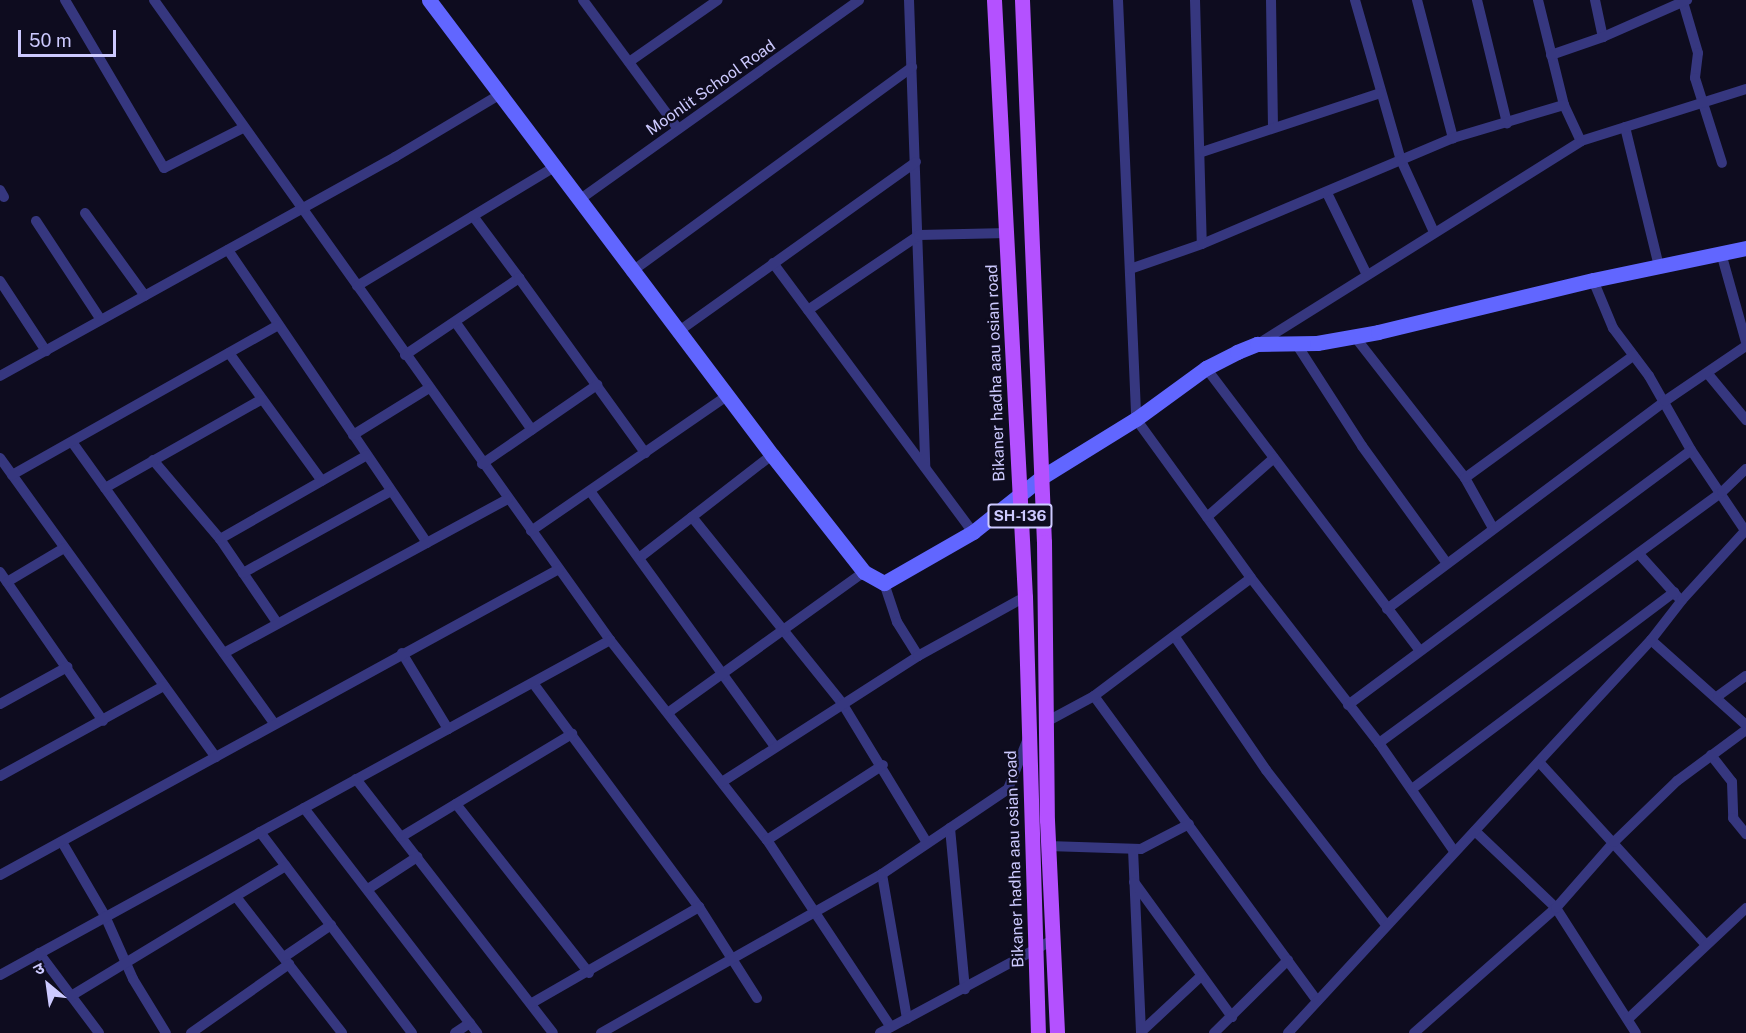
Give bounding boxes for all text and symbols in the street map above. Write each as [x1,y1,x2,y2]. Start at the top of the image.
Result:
scale bar [21,18,118,56]
text: 50 m [29,30,72,51]
street label: Moonlit School Road [643,36,779,140]
street label: Bikaner hadha aau osian road [983,264,1009,482]
road number: SH-136 [987,504,1053,528]
street label: Bikaner hadha aau osian road [1002,750,1028,968]
north arrow [18,955,78,1015]
text: उ [30,958,48,979]

